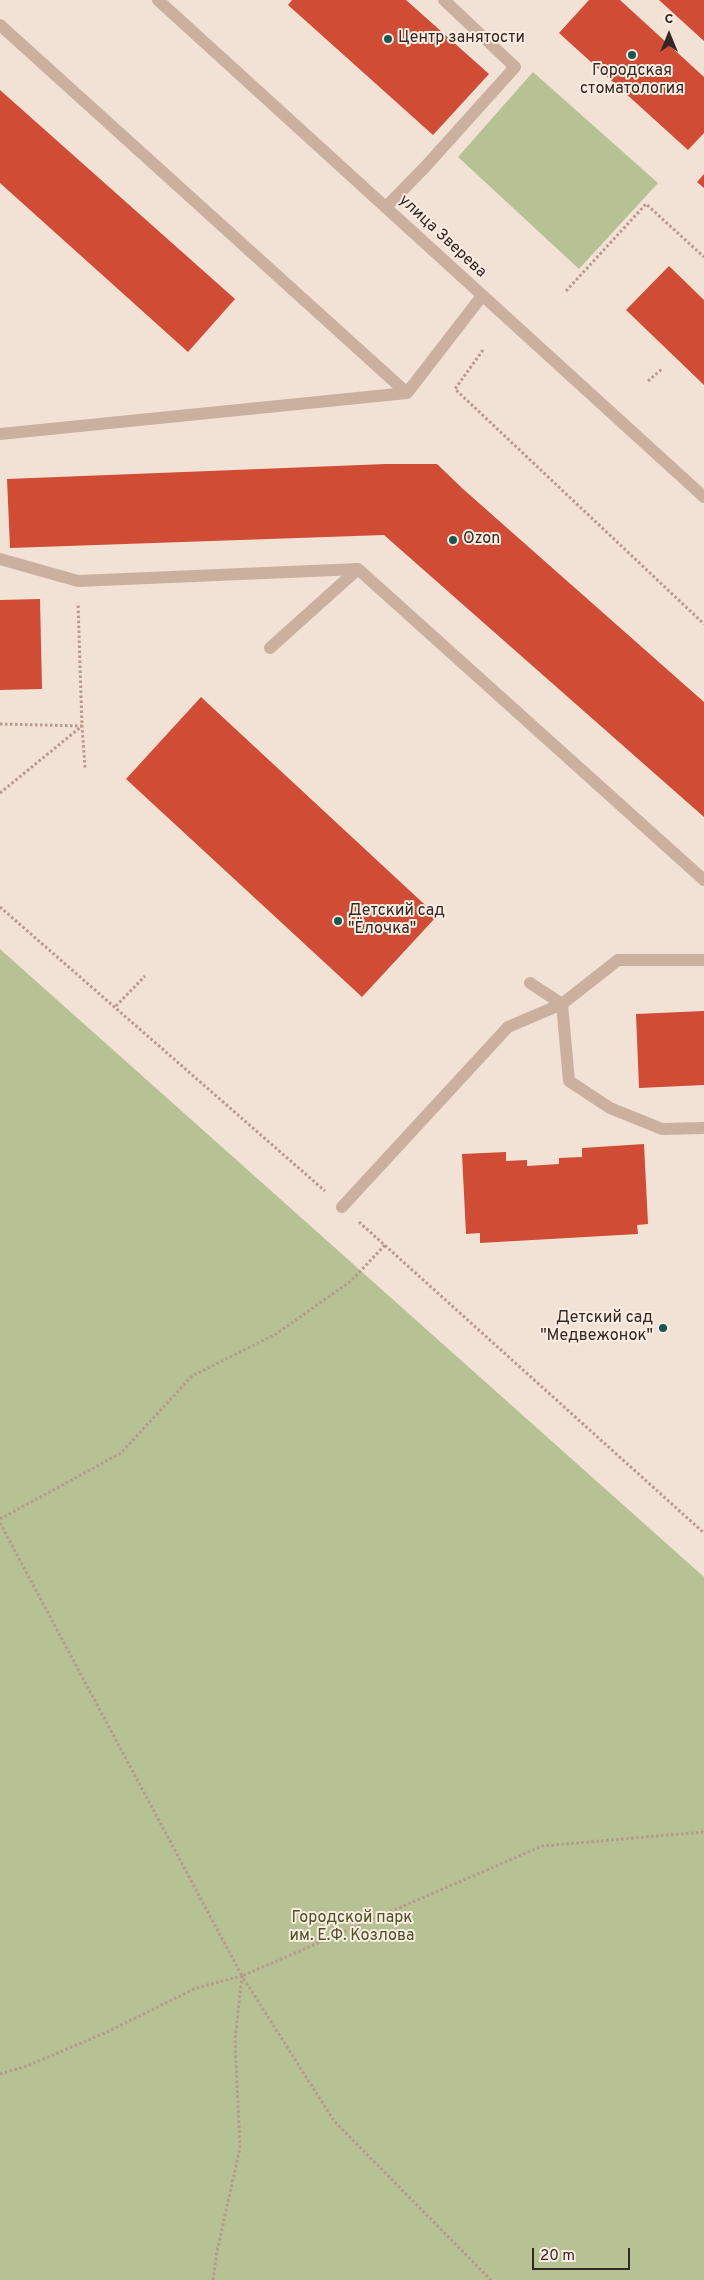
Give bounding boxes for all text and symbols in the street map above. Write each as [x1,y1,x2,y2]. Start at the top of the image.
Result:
north arrow [644,10,694,60]
text: С [665,11,673,28]
place label: Центр занятости [398,29,525,49]
marker: Центр занятости [382,33,394,45]
marker: Городская стоматология [626,49,638,61]
place label: Городская стоматология [580,62,684,100]
street label: улица Зверева [394,192,490,282]
place label: Ozon [463,530,500,550]
marker: Ozon [447,534,459,546]
place label: Детский сад "Ёлочка" [348,902,445,940]
marker: Детский сад "Ёлочка" [332,915,344,927]
place label: Детский сад "Медвежонок" [540,1309,653,1347]
marker: Детский сад "Медвежонок" [657,1322,669,1334]
park label: Городской парк им. Е.Ф. Козлова [290,1909,414,1947]
scale bar [534,2238,632,2270]
text: 20 m [540,2247,575,2266]

